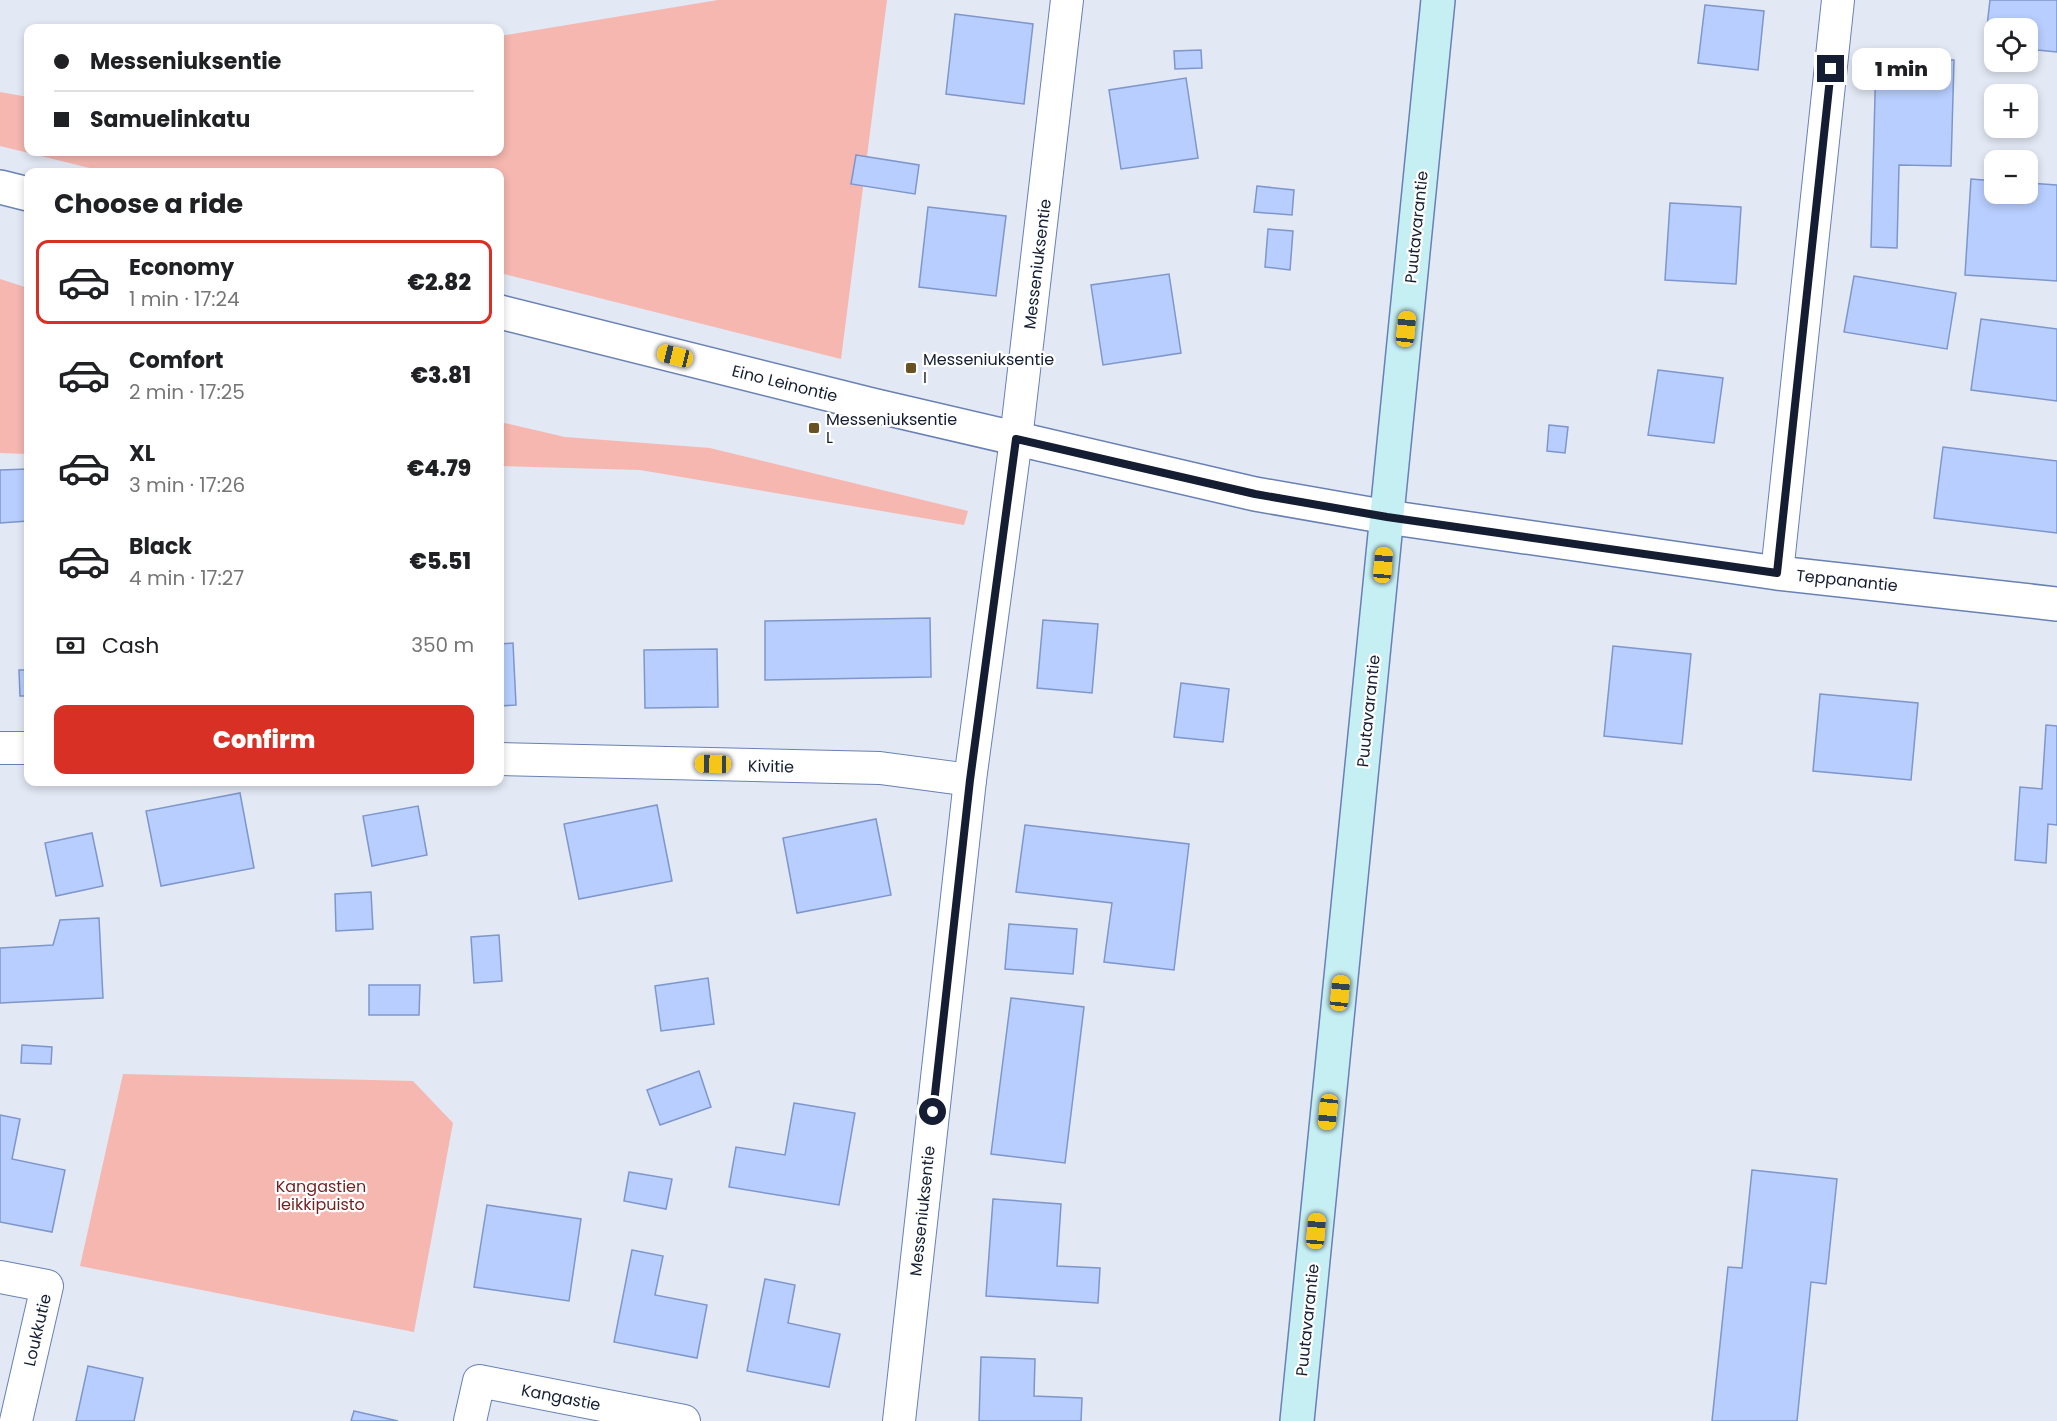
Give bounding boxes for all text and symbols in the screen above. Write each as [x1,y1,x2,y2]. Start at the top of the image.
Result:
map controls [1984,18,2038,204]
button: locate [1984,18,2038,72]
text: Messeniuksentie [90,46,281,77]
callout: 1 min [1852,48,1951,90]
route end [1817,55,1844,82]
text: 1 min [1875,55,1928,83]
button: + [1984,84,2038,138]
text: Samuelinkatu [90,104,250,135]
button: − [1984,150,2038,204]
street label: Puutavarantie [1399,170,1434,284]
text: Choose a ride [54,185,243,222]
street label: Messeniuksentie [1018,197,1057,331]
text: Economy [129,252,234,283]
icon: car [57,255,111,309]
text: €2.82 [408,267,471,298]
text: 1 min · 17:24 [129,285,240,313]
car [1395,310,1417,348]
car [655,343,695,369]
text: Comfort [129,345,223,376]
icon: car [57,348,111,402]
place label: Messeniuksentie I [923,348,1054,389]
street label: Eino Leinontie [730,359,840,408]
text: €3.81 [411,360,471,391]
marker: Messeniuksentie I [904,361,918,375]
text: 2 min · 17:25 [129,378,245,406]
place label: Messeniuksentie L [826,408,957,449]
marker: Messeniuksentie L [807,421,821,435]
text: XL [129,438,155,469]
icon: car [57,441,111,495]
text: €4.79 [407,453,471,484]
text: 3 min · 17:26 [129,471,245,499]
text: Black [129,531,192,562]
icon: car [57,534,111,588]
text: €5.51 [410,546,471,577]
car [1372,546,1394,584]
text: 4 min · 17:27 [129,564,244,592]
street label: Teppanantie [1795,564,1899,597]
icon: cash [54,629,87,662]
text: Cash [102,630,159,661]
text: 350 m [411,631,474,659]
street label: Puutavarantie [1351,654,1386,768]
button: Confirm [54,705,474,774]
car [695,755,731,773]
street label: Kivitie [748,755,794,778]
car [1329,974,1351,1012]
car [1317,1093,1339,1131]
route start [919,1098,946,1125]
street label: Messeniuksentie [904,1145,941,1277]
park label: Kangastien leikkipuisto [276,1175,366,1216]
car [1305,1212,1327,1250]
street label: Puutavarantie [1290,1263,1325,1377]
street label: Loukkutie [18,1291,57,1369]
street label: Kangastie [519,1379,603,1416]

